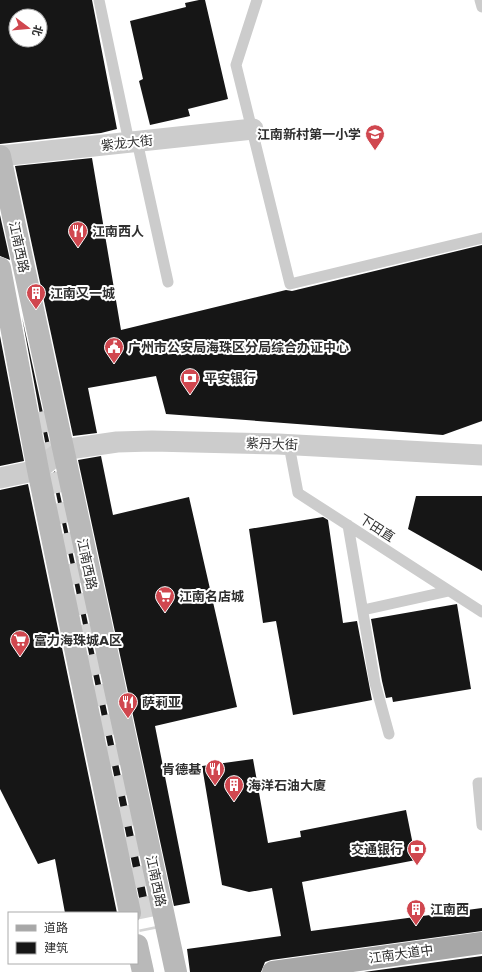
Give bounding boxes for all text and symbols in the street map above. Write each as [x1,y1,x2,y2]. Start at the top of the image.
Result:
north arrow [8,8,48,48]
text: 北 [29,24,45,38]
school or university icon: 江南新村第一小学 [364,123,386,151]
place label: 江南新村第一小学 [257,127,361,142]
street label: 紫龙大街 [100,133,154,153]
street label: 江南西路 [6,220,32,274]
restaurant icon: 江南西人 [67,220,89,248]
place label: 江南西人 [92,224,144,239]
building icon: 江南又一城 [25,282,47,310]
place label: 江南又一城 [50,286,115,301]
public building icon: 广州市公安局海珠区分局综合办证中心 [103,336,125,364]
place label: 广州市公安局海珠区分局综合办证中心 [128,340,349,355]
bank icon: 平安银行 [179,367,201,395]
place label: 平安银行 [204,371,256,386]
street label: 紫丹大街 [246,436,298,452]
street label: 下田直 [357,511,397,545]
street label: 江南西路 [74,537,100,591]
supermarket icon: 江南名店城 [154,585,176,613]
place label: 江南名店城 [179,589,244,604]
supermarket icon: 富力海珠城A区 [9,629,31,657]
place label: 富力海珠城A区 [34,633,122,648]
restaurant icon: 萨莉亚 [117,691,139,719]
place label: 萨莉亚 [142,695,181,710]
restaurant icon: 肯德基 [204,758,226,786]
place label: 肯德基 [162,762,202,777]
building icon: 海洋石油大廈 [223,774,245,802]
place label: 海洋石油大廈 [248,778,326,793]
bank icon: 交通银行 [406,838,428,866]
place label: 交通银行 [351,842,403,857]
street label: 江南西路 [143,854,169,908]
building icon: 江南西 [405,898,427,926]
place label: 江南西 [430,902,469,917]
legend [8,912,138,964]
text: 道路 [44,921,68,935]
text: 建筑 [44,941,68,955]
street label: 江南大道中 [368,942,434,966]

